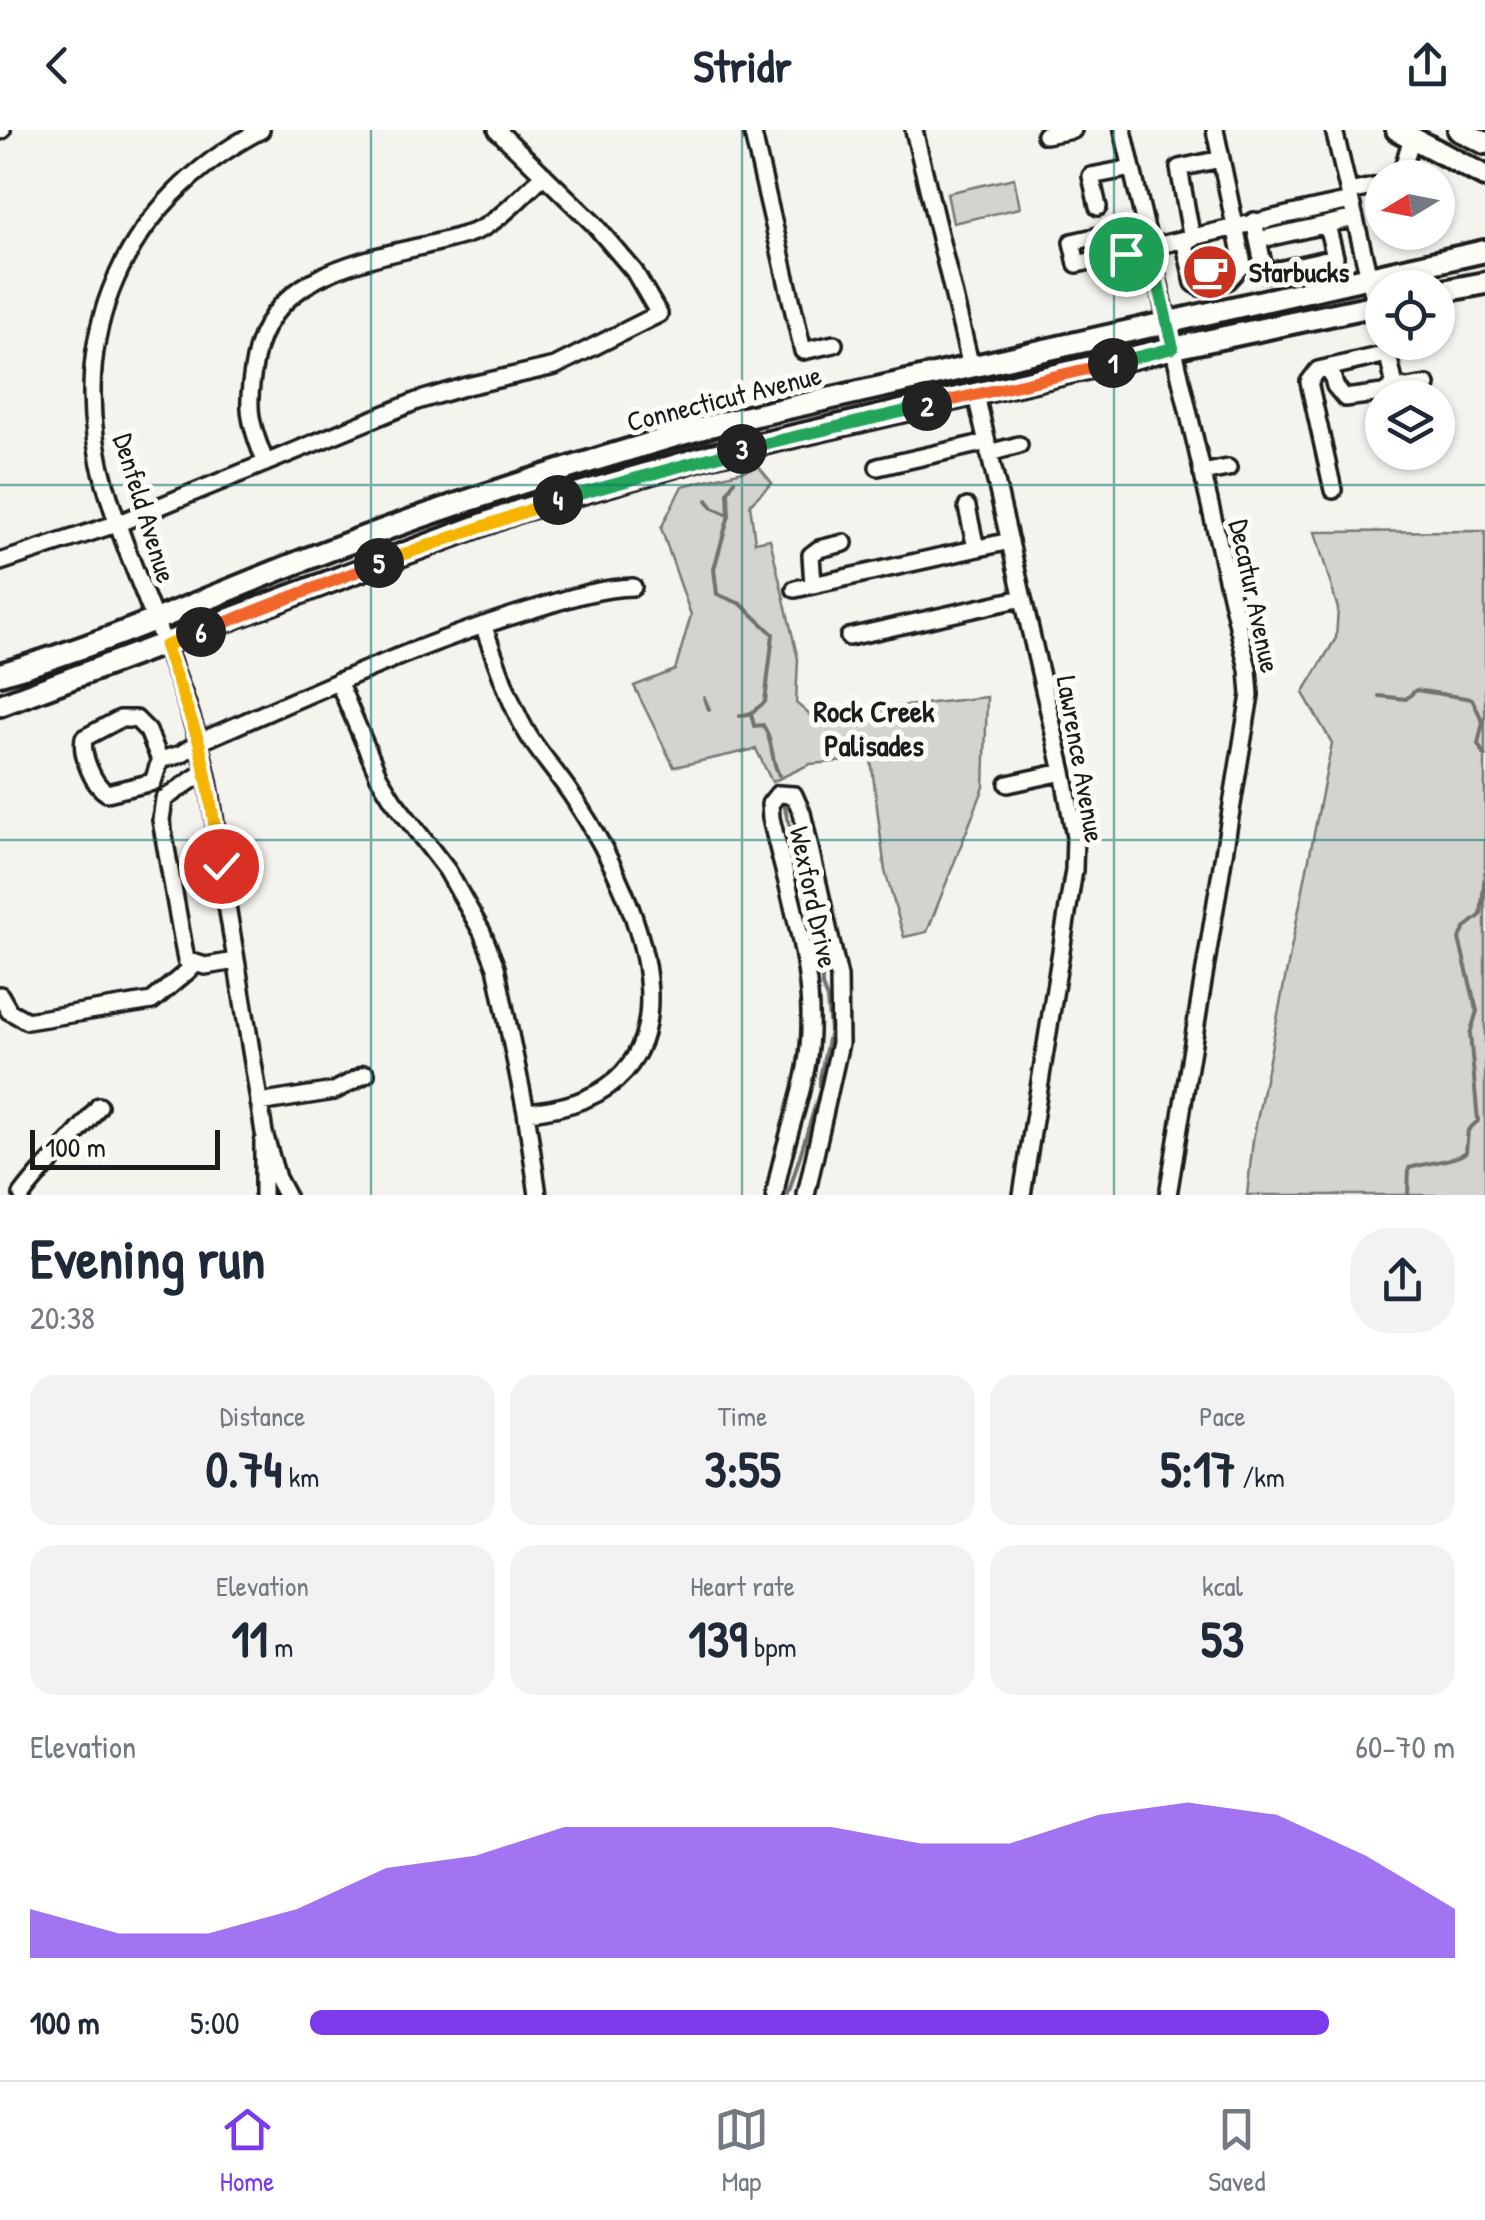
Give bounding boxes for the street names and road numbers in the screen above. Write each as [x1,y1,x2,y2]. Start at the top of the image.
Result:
street label: Connecticut Avenue [623,355,825,441]
street label: Denfeld Avenue [104,429,186,587]
street label: Decatur Avenue [1220,516,1290,676]
street label: Lawrence Avenue [1048,673,1114,845]
street label: Wexford Drive [781,823,847,971]

